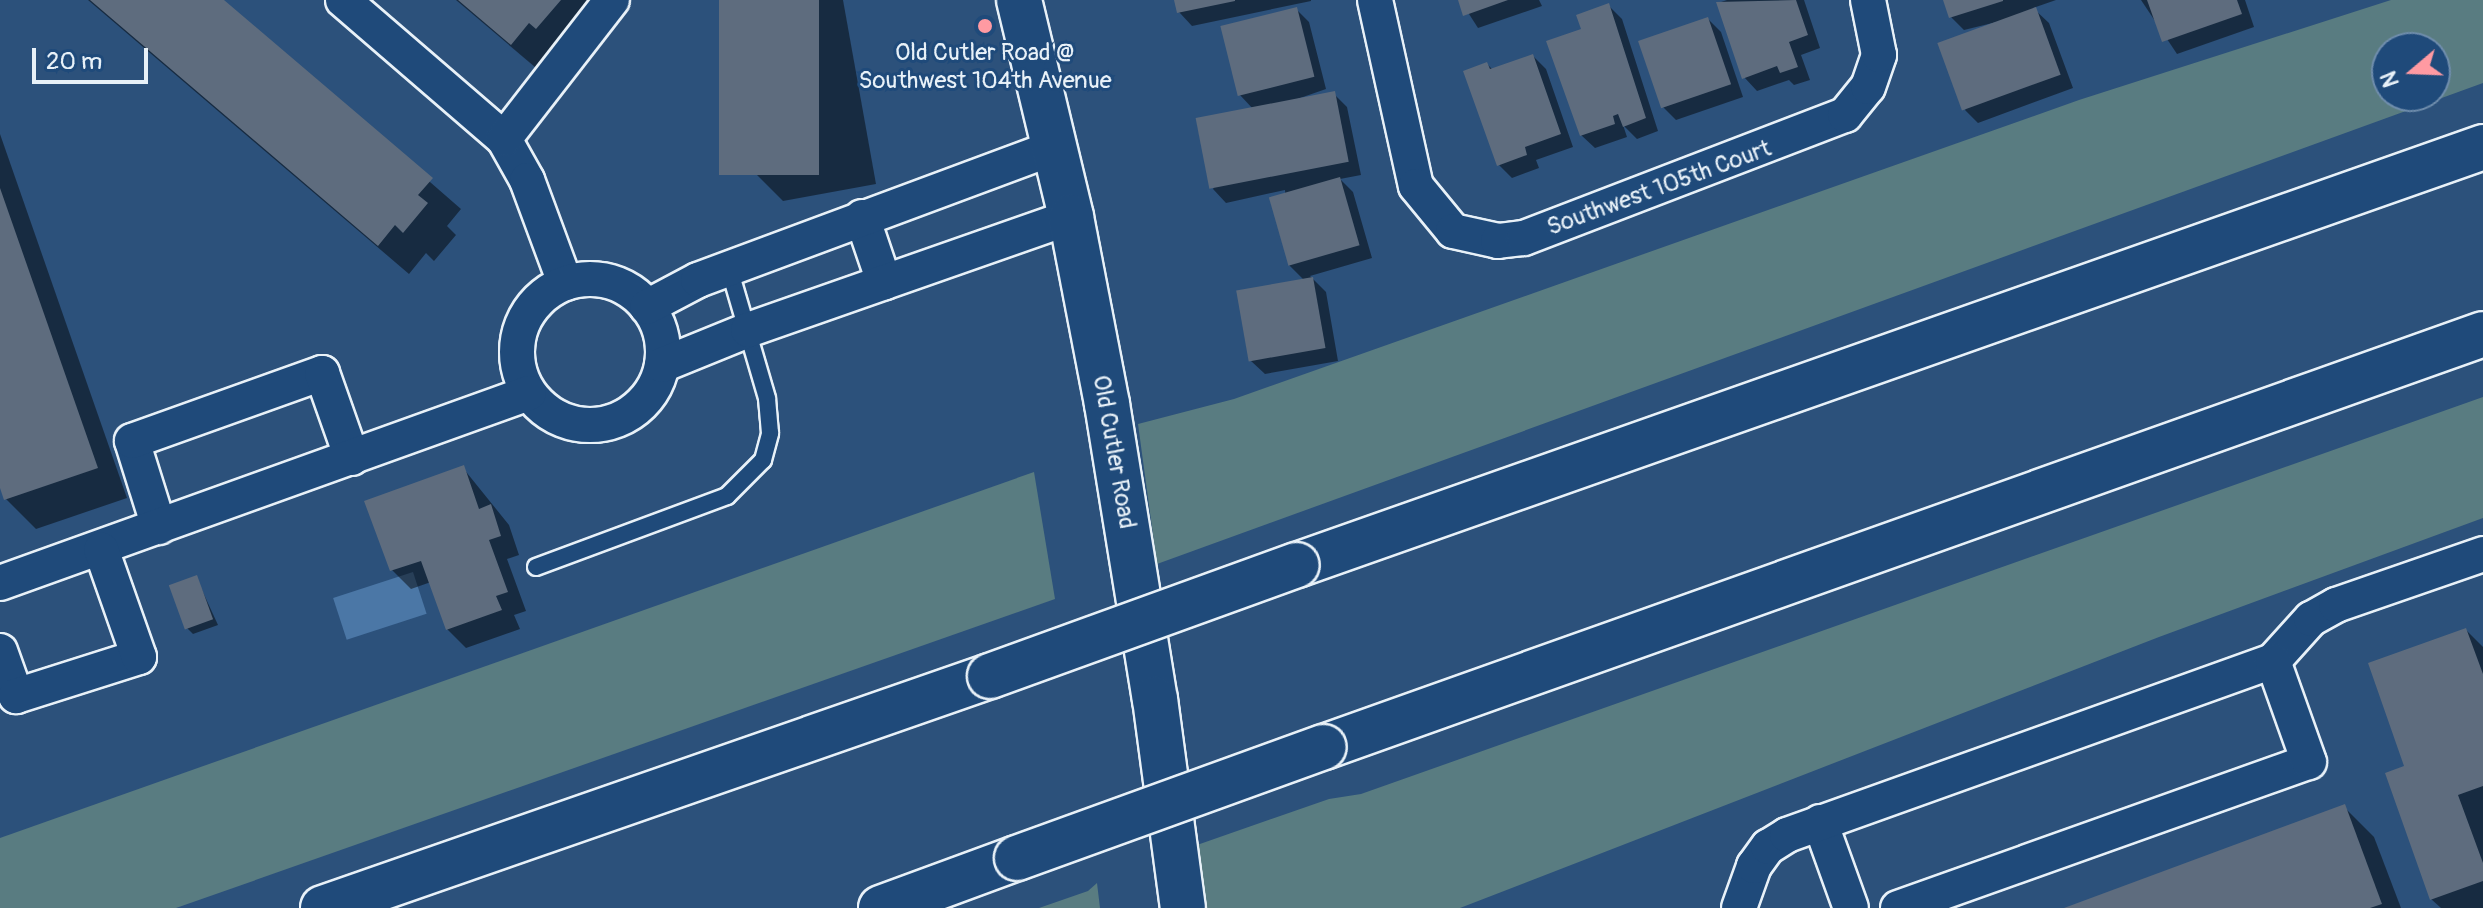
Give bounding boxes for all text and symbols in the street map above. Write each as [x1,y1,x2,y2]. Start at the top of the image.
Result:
marker: Old Cutler Road @ Southwest 104th Avenue [976,17,994,35]
scale bar [36,32,152,82]
north arrow [2371,32,2451,112]
place label: Old Cutler Road @ Southwest 104th Avenue [858,39,1112,95]
text: 20 m [46,47,102,76]
text: N [2375,68,2406,91]
street label: Southwest 105th Court [1543,134,1775,242]
street label: Old Cutler Road [1086,373,1142,531]

